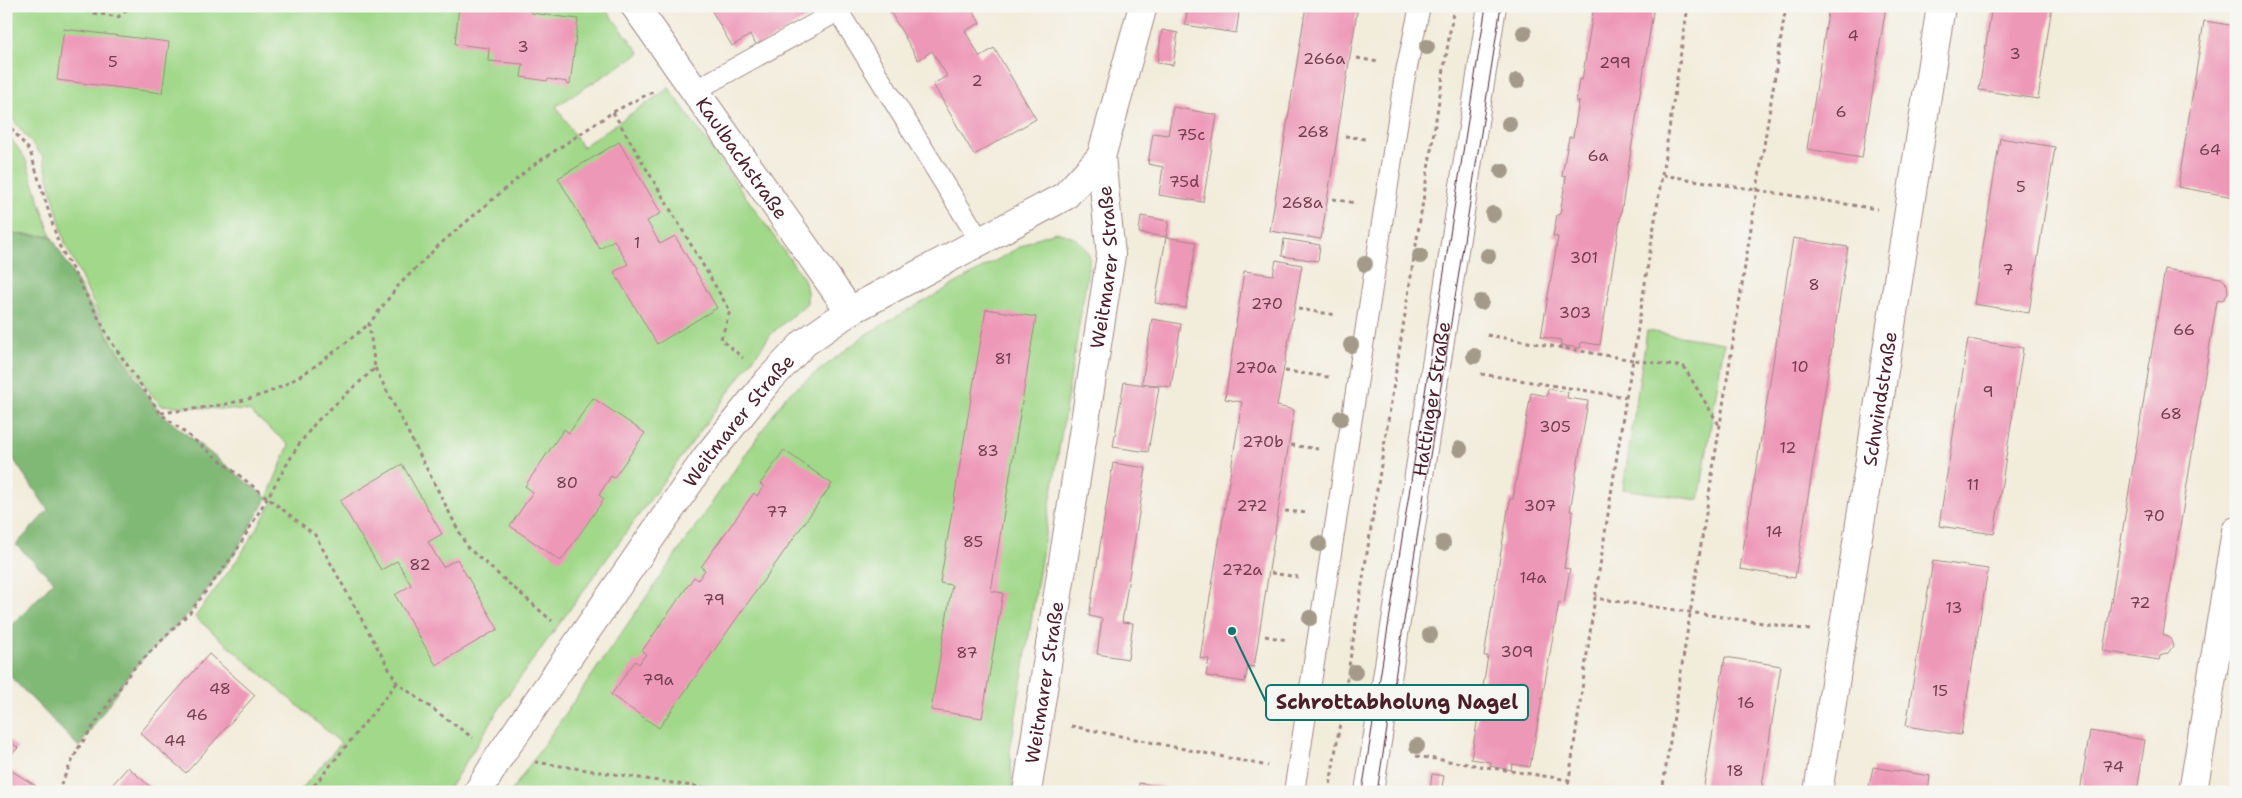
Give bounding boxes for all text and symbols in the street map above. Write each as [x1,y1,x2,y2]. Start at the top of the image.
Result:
house number: 4 [1847,25,1859,46]
house number: 3 [517,36,529,57]
house number: 3 [2009,43,2021,64]
house number: 266a [1303,48,1345,69]
house number: 5 [108,51,118,72]
house number: 299 [1599,52,1631,73]
house number: 2 [971,70,983,91]
street label: Kaulbachstraße [690,92,794,224]
house number: 6 [1835,101,1847,122]
house number: 268 [1297,121,1329,142]
house number: 75c [1177,124,1205,145]
house number: 64 [2199,139,2221,160]
house number: 6a [1588,145,1608,166]
house number: 75d [1169,171,1199,192]
house number: 5 [2016,176,2026,197]
street label: Weitmarer Straße [1084,185,1124,350]
house number: 268a [1281,192,1323,213]
house number: 1 [634,232,640,253]
house number: 301 [1570,247,1598,268]
house number: 7 [2002,259,2014,280]
house number: 8 [1808,274,1820,295]
house number: 270 [1251,293,1283,314]
house number: 303 [1559,302,1591,323]
house number: 66 [2173,319,2195,340]
street label: Hattinger Straße [1407,320,1456,478]
street label: Schwindstraße [1857,330,1902,468]
house number: 81 [994,348,1012,369]
street label: Weitmarer Straße [677,349,800,492]
house number: 10 [1791,356,1809,377]
house number: 270a [1235,357,1277,378]
house number: 9 [1982,381,1994,402]
house number: 68 [2160,403,2182,424]
house number: 305 [1539,416,1571,437]
house number: 270b [1242,431,1284,452]
house number: 12 [1779,437,1797,458]
house number: 83 [977,440,999,461]
house number: 80 [556,472,578,493]
house number: 11 [1967,474,1979,495]
house number: 272 [1236,495,1268,516]
house number: 307 [1524,495,1556,516]
house number: 77 [766,501,788,522]
house number: 70 [2143,505,2165,526]
house number: 14 [1765,521,1783,542]
house number: 85 [963,531,983,552]
house number: 82 [409,554,431,575]
house number: 272a [1222,559,1262,580]
house number: 14a [1520,567,1546,588]
house number: 79 [703,589,725,610]
house number: 72 [2129,592,2151,613]
house number: 13 [1945,597,1963,618]
street label: Weitmarer Straße [1019,599,1069,765]
house number: 309 [1501,641,1533,662]
house number: 87 [956,642,978,663]
house number: 79a [642,669,674,690]
house number: 48 [209,678,231,699]
house number: 15 [1932,680,1948,701]
callout: Schrottabholung Nagel [1266,685,1528,720]
text: Schrottabholung Nagel [1276,689,1518,715]
house number: 16 [1737,692,1755,713]
house number: 46 [186,704,208,725]
house number: 44 [164,730,186,751]
house number: 74 [2102,756,2124,777]
house number: 18 [1726,760,1744,781]

